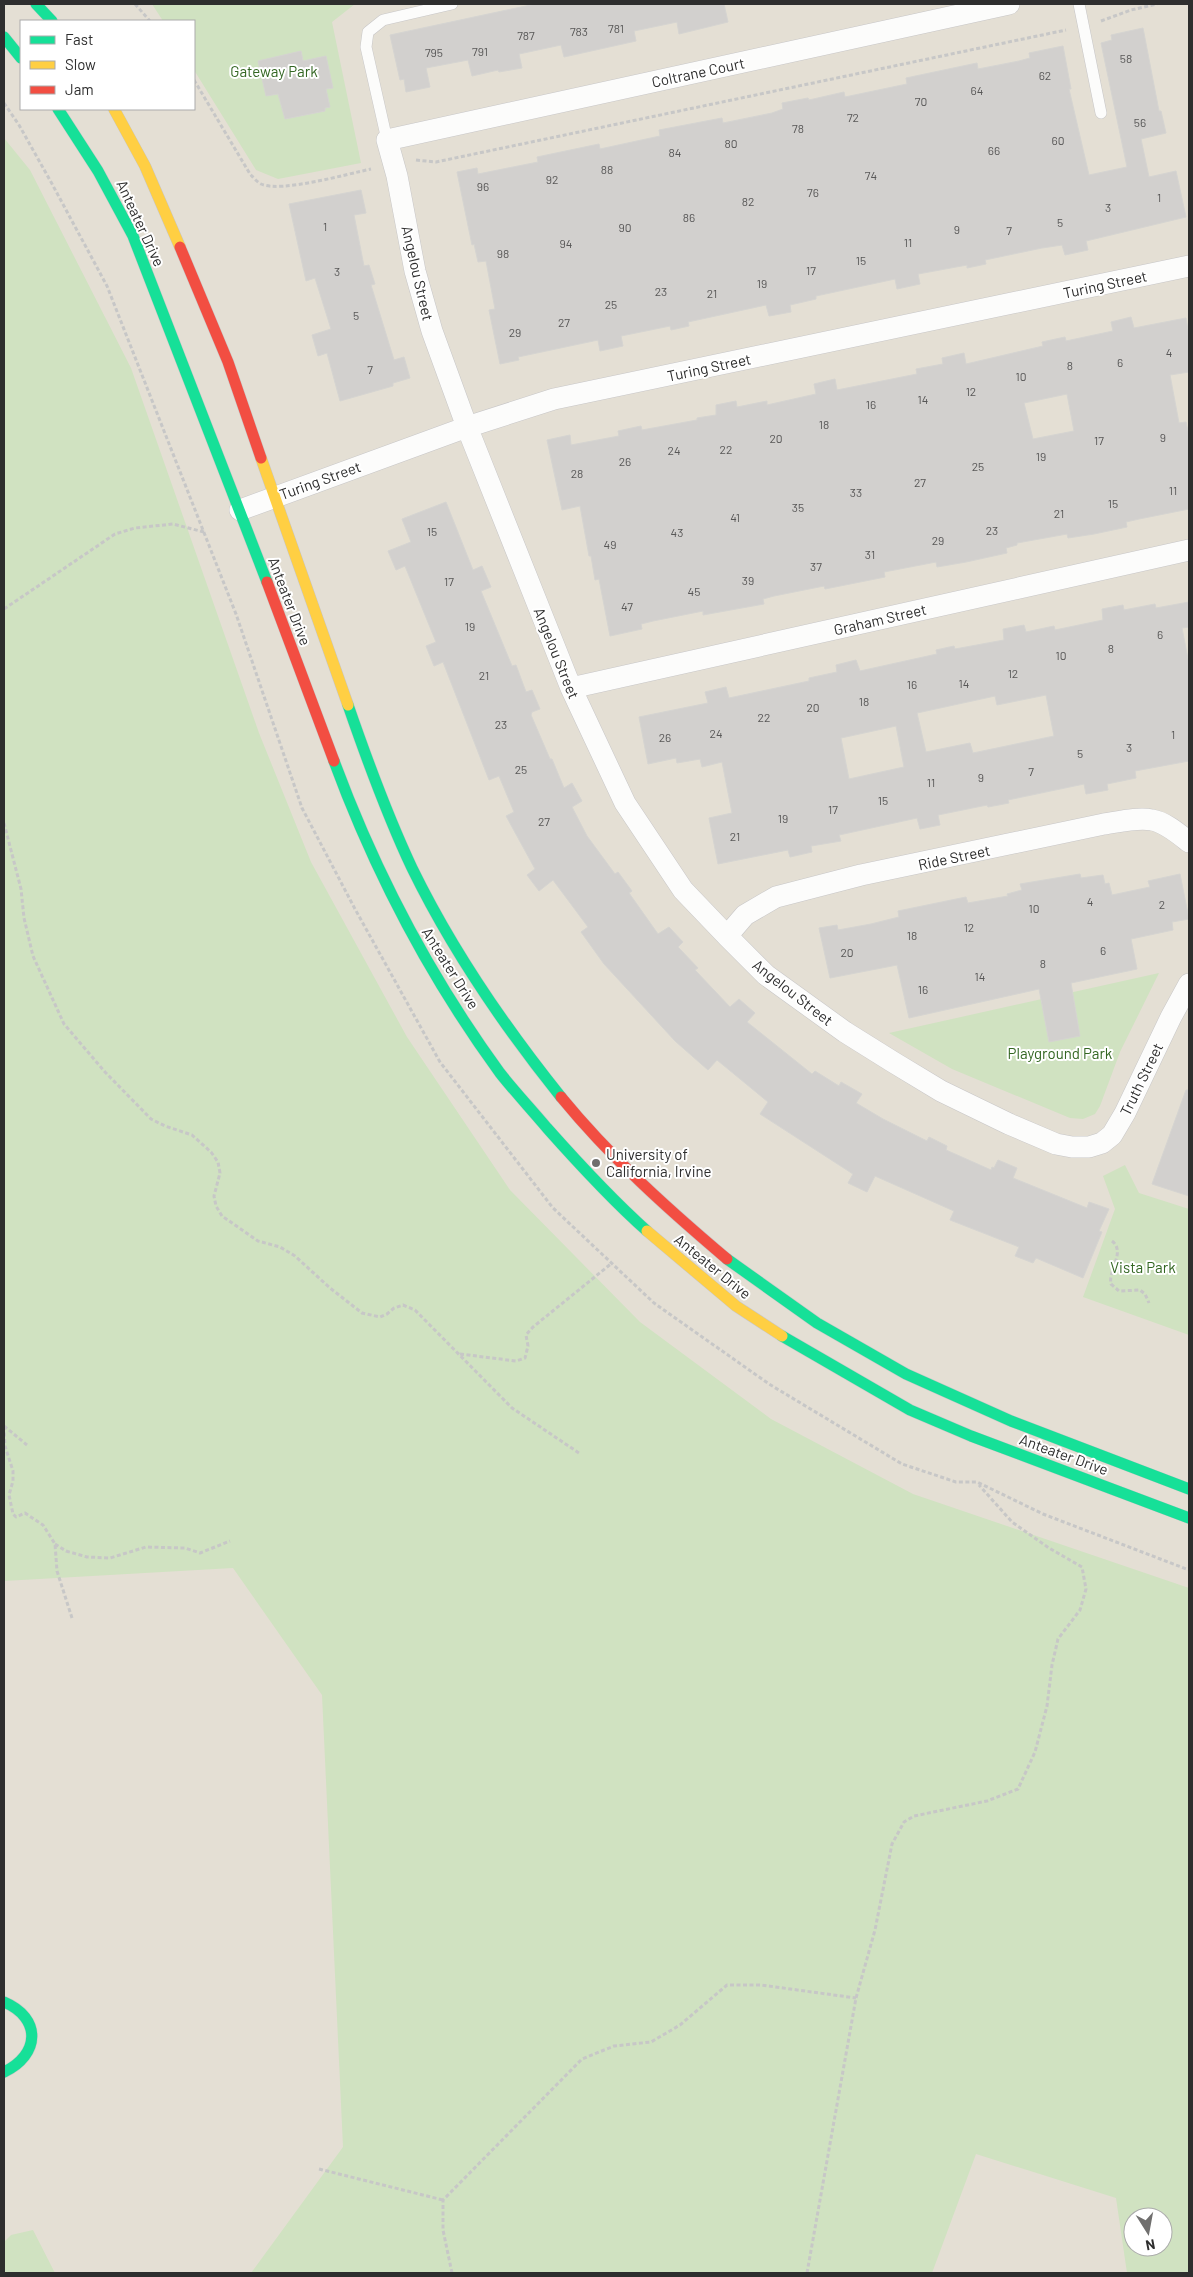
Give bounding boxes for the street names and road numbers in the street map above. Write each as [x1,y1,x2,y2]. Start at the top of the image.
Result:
street label: Coltrane Court [650,53,746,91]
street label: Anteater Drive [113,177,169,269]
street label: Angelou Street [398,224,438,322]
street label: Turing Street [1061,266,1149,302]
street label: Turing Street [665,349,753,385]
street label: Turing Street [277,457,363,503]
street label: Anteater Drive [265,554,315,648]
street label: Graham Street [832,600,928,638]
street label: Angelou Street [531,605,583,701]
street label: Ride Street [916,841,992,873]
street label: Anteater Drive [419,924,483,1012]
street label: Angelou Street [749,955,837,1029]
street label: Truth Street [1116,1040,1166,1118]
street label: Anteater Drive [671,1230,755,1302]
street label: Anteater Drive [1017,1430,1111,1478]

